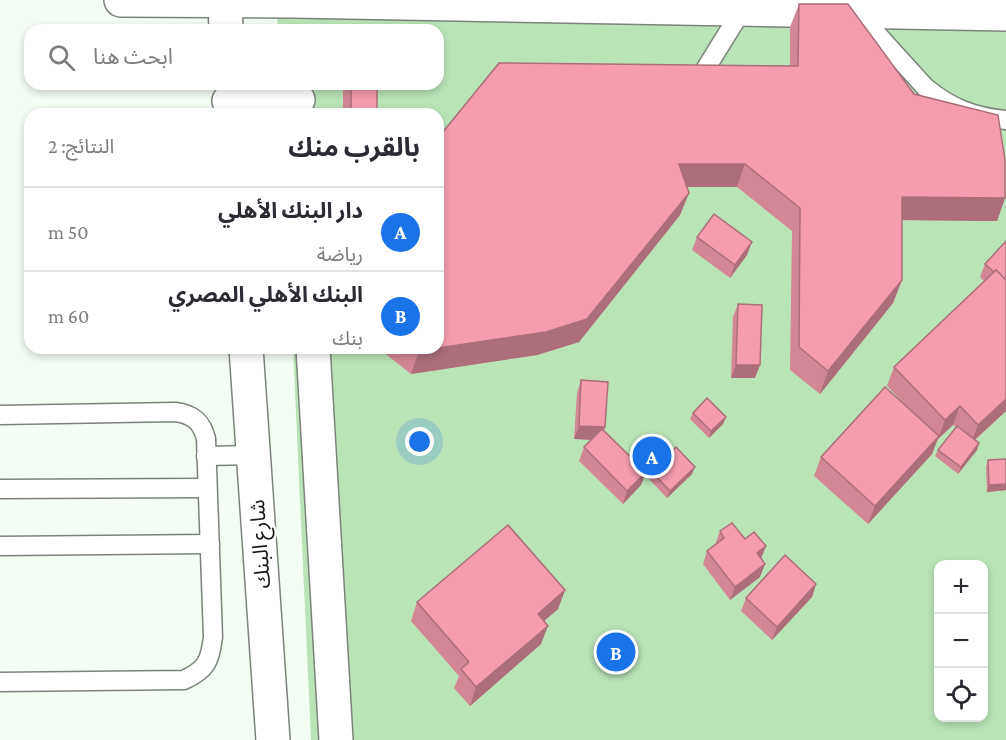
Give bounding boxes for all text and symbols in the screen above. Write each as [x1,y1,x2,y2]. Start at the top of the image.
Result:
search box [24,24,444,90]
icon: search [45,41,78,74]
text: ابحث هنا [93,44,173,69]
text: بالقرب منك [288,133,420,162]
text: النتائج: 2 [48,135,114,157]
text: دار البنك الأهلي [218,198,363,223]
text: 50 m [48,221,89,243]
text: A [395,221,406,243]
text: رياضة [317,243,363,265]
text: البنك الأهلي المصري [168,282,363,307]
text: 60 m [48,305,89,327]
text: B [395,305,406,327]
text: بنك [332,327,363,349]
your location [405,427,434,456]
pin: A [632,434,672,478]
street label: شارع البنك [245,499,278,589]
map controls [934,560,988,722]
button: + [934,560,988,614]
button: − [934,614,988,668]
pin: B [596,630,636,674]
button: locate [934,668,988,722]

